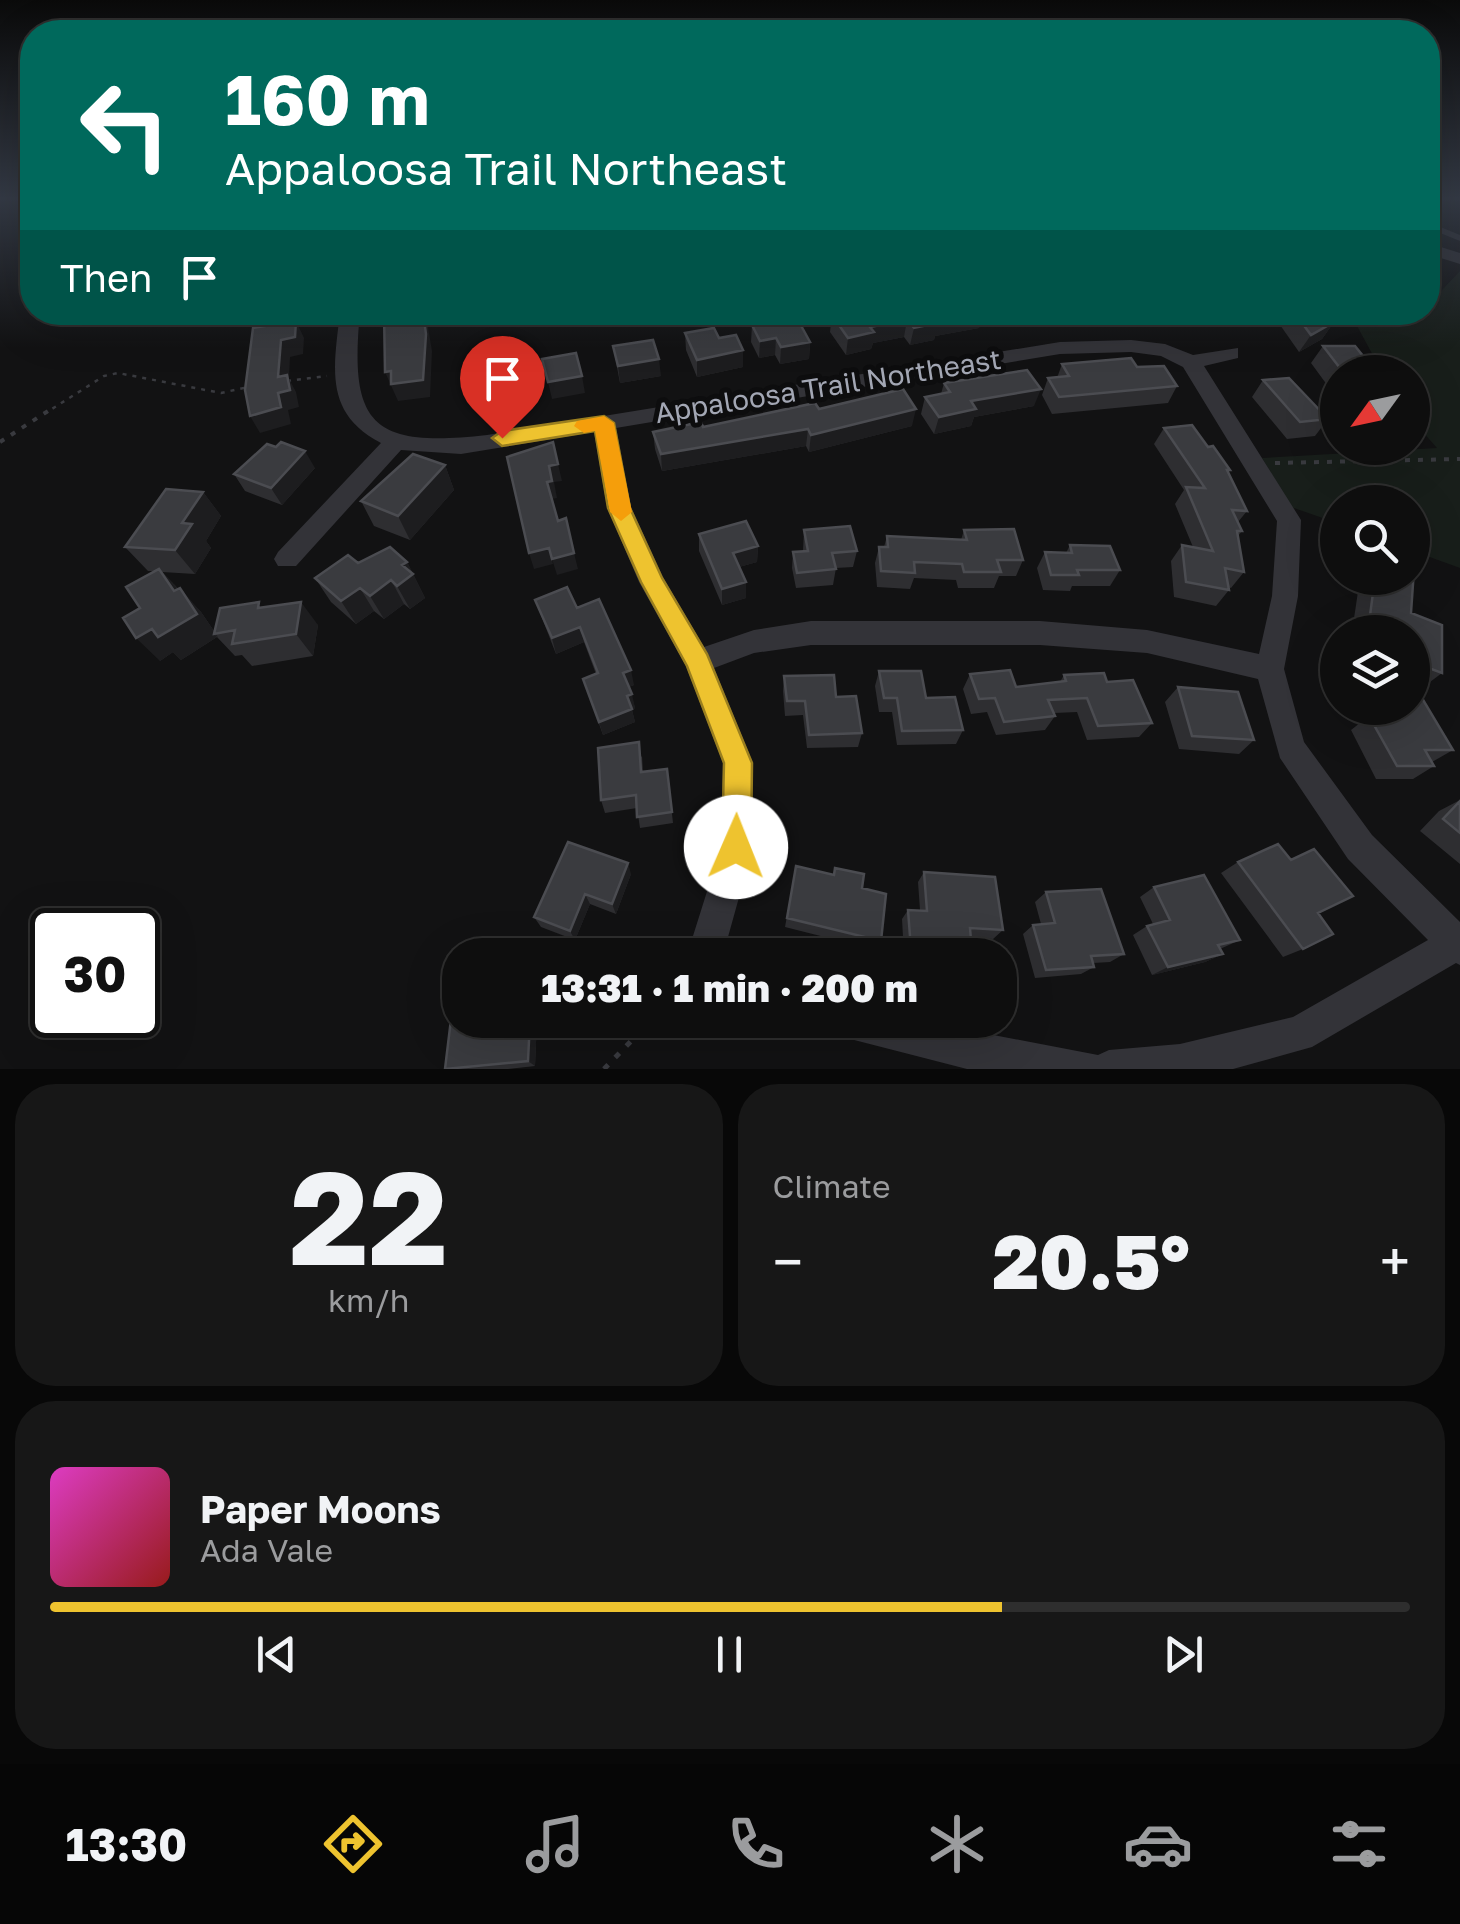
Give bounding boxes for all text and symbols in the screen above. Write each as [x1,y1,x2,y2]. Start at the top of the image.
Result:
text: 160 m [225,56,430,140]
icon: left [60,60,190,190]
text: Appaloosa Trail Northeast [225,141,787,195]
icon: arrive [172,250,227,305]
text: Then [60,255,152,300]
pin [460,336,545,439]
street label: Appaloosa Trail Northeast [653,342,1003,429]
icon: arrive [475,351,530,406]
north arrow [1320,355,1430,465]
map controls [1320,355,1430,725]
button: search [1320,485,1430,595]
button: layers [1320,615,1430,725]
position arrow [684,795,788,899]
speed limit sign: 30 [30,908,160,1038]
text: 13:31 · 1 min · 200 m [541,965,918,1010]
text: 22 [289,1138,448,1294]
text: Climate [773,1167,891,1205]
text: 20.5° [993,1215,1190,1306]
text: − [773,1228,803,1294]
text: + [1380,1228,1410,1294]
text: km/h [328,1281,409,1319]
text: Paper Moons [200,1486,441,1531]
text: Ada Vale [200,1531,333,1569]
icon: previous [249,1627,304,1682]
icon: pause [702,1627,757,1682]
icon: next [1156,1627,1211,1682]
icon: directions [318,1809,388,1879]
icon: music [520,1809,590,1879]
icon: phone [721,1809,791,1879]
icon: climate [922,1809,992,1879]
icon: car [1123,1809,1193,1879]
icon: filters [1324,1809,1394,1879]
text: 13:30 [66,1817,187,1871]

